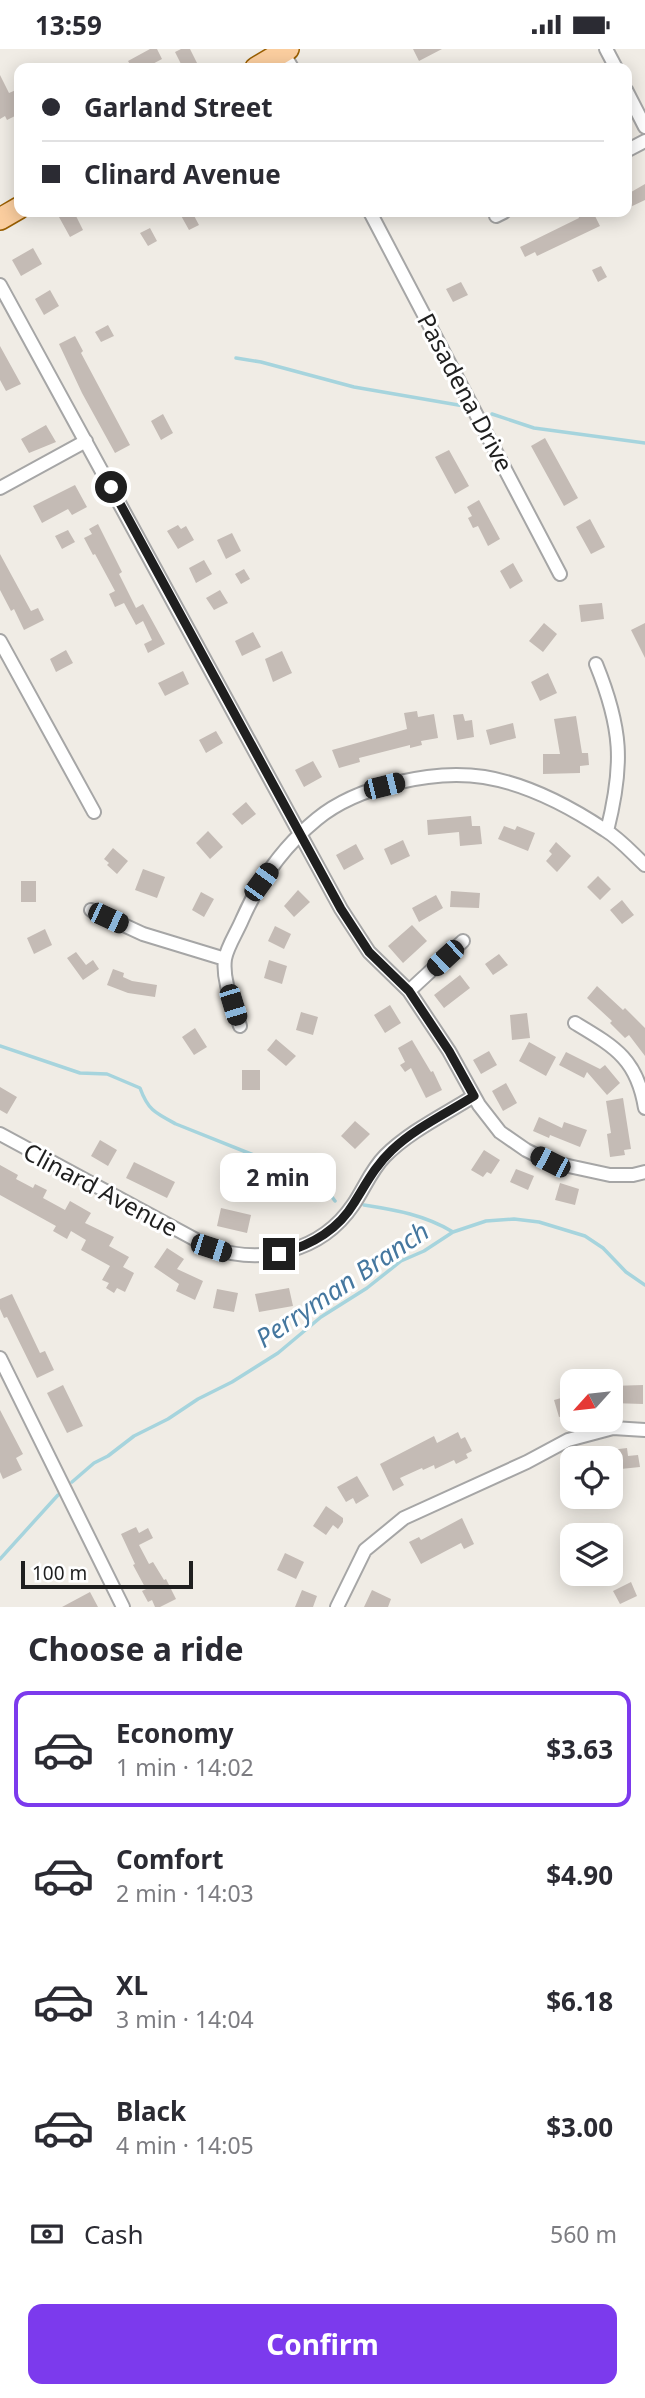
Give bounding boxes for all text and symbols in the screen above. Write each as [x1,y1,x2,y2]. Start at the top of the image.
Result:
text: 13:59 [35,7,102,43]
text: Garland Street [84,89,272,125]
text: Clinard Avenue [84,156,281,192]
street label: Pasadena Drive [410,307,522,477]
route start [95,471,127,503]
car [362,771,407,801]
car [241,859,282,905]
car [85,900,132,936]
car [423,936,468,980]
car [217,982,250,1028]
street label: Clinard Avenue [18,1134,184,1244]
car [527,1143,574,1181]
callout: 2 min [221,1153,337,1201]
text: 2 min [246,1161,310,1193]
water label: Perryman Branch [248,1213,436,1355]
car [188,1232,235,1264]
route end [263,1238,295,1270]
north arrow [560,1369,623,1431]
map controls [560,1369,623,1586]
button: locate [560,1446,623,1509]
button: layers [560,1523,623,1586]
scale bar [21,1558,192,1590]
text: 100 m [32,1560,87,1586]
text: Choose a ride [28,1627,244,1670]
text: Economy [116,1715,234,1751]
icon: car [32,1718,95,1781]
text: $3.63 [546,1731,613,1767]
text: 1 min · 14:02 [116,1751,254,1783]
text: Comfort [116,1841,224,1877]
icon: car [32,1844,95,1907]
text: $4.90 [546,1857,613,1893]
text: 2 min · 14:03 [116,1877,254,1909]
text: XL [116,1967,148,2003]
icon: car [32,1970,95,2033]
text: $6.18 [546,1983,613,2019]
text: 3 min · 14:04 [116,2003,254,2035]
text: Black [116,2093,186,2129]
icon: car [32,2096,95,2159]
text: $3.00 [546,2109,613,2145]
text: 4 min · 14:05 [116,2129,254,2161]
icon: cash [28,2215,66,2253]
text: Cash [84,2216,144,2252]
text: 560 m [550,2218,617,2250]
button: Confirm [28,2304,617,2384]

